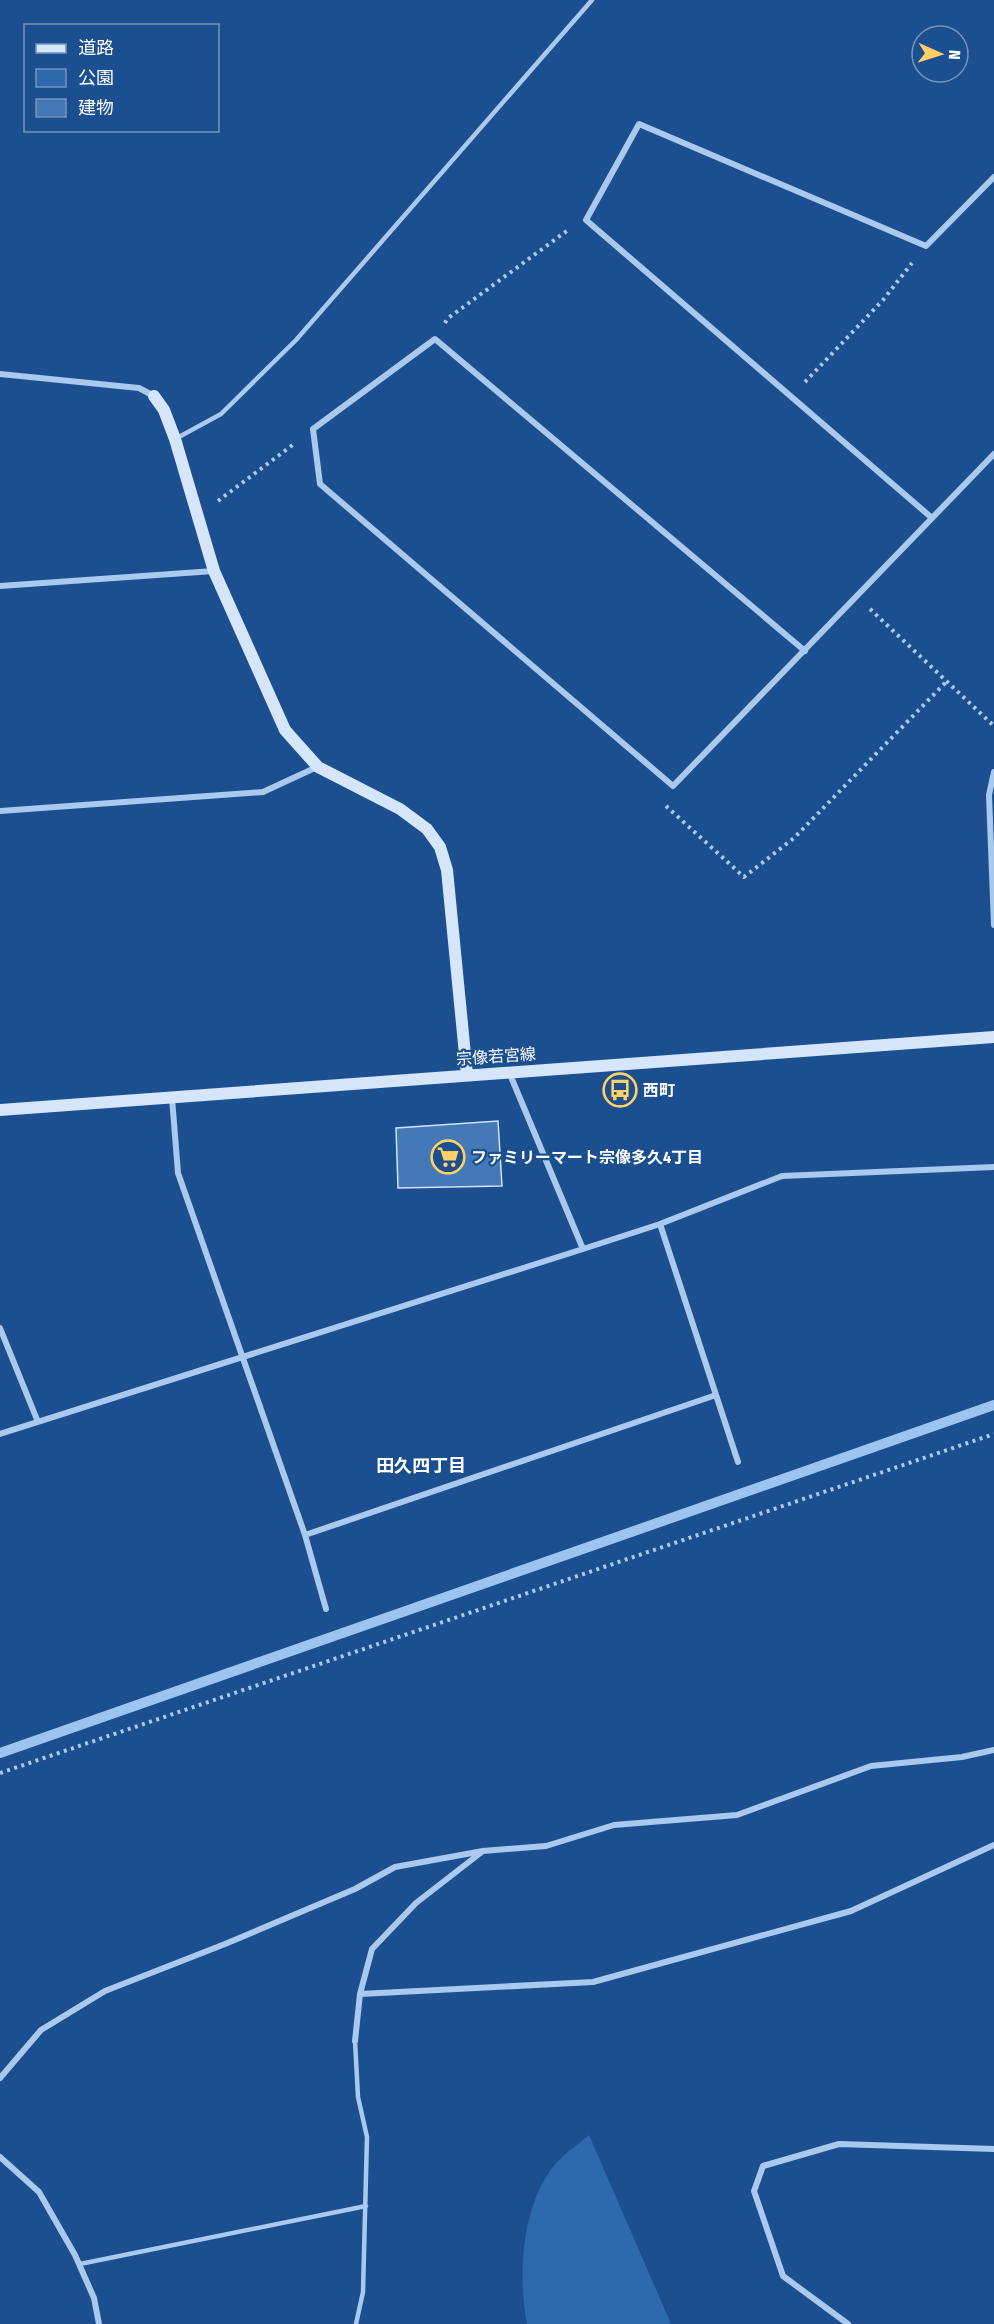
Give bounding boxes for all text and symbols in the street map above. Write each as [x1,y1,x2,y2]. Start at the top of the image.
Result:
legend [24,24,219,132]
north arrow [910,24,970,84]
text: 道路 [78,37,114,59]
text: N [945,49,964,60]
text: 公園 [78,67,114,89]
text: 建物 [78,97,114,119]
street label: 宗像若宮線 [455,1044,537,1069]
bus stop icon: 西町 [602,1072,638,1108]
place label: 西町 [643,1081,675,1100]
supermarket icon: ファミリーマート宗像多久4丁目 [430,1139,466,1175]
place label: ファミリーマート宗像多久4丁目 [471,1148,703,1167]
district label: 田久四丁目 [376,1455,466,1477]

